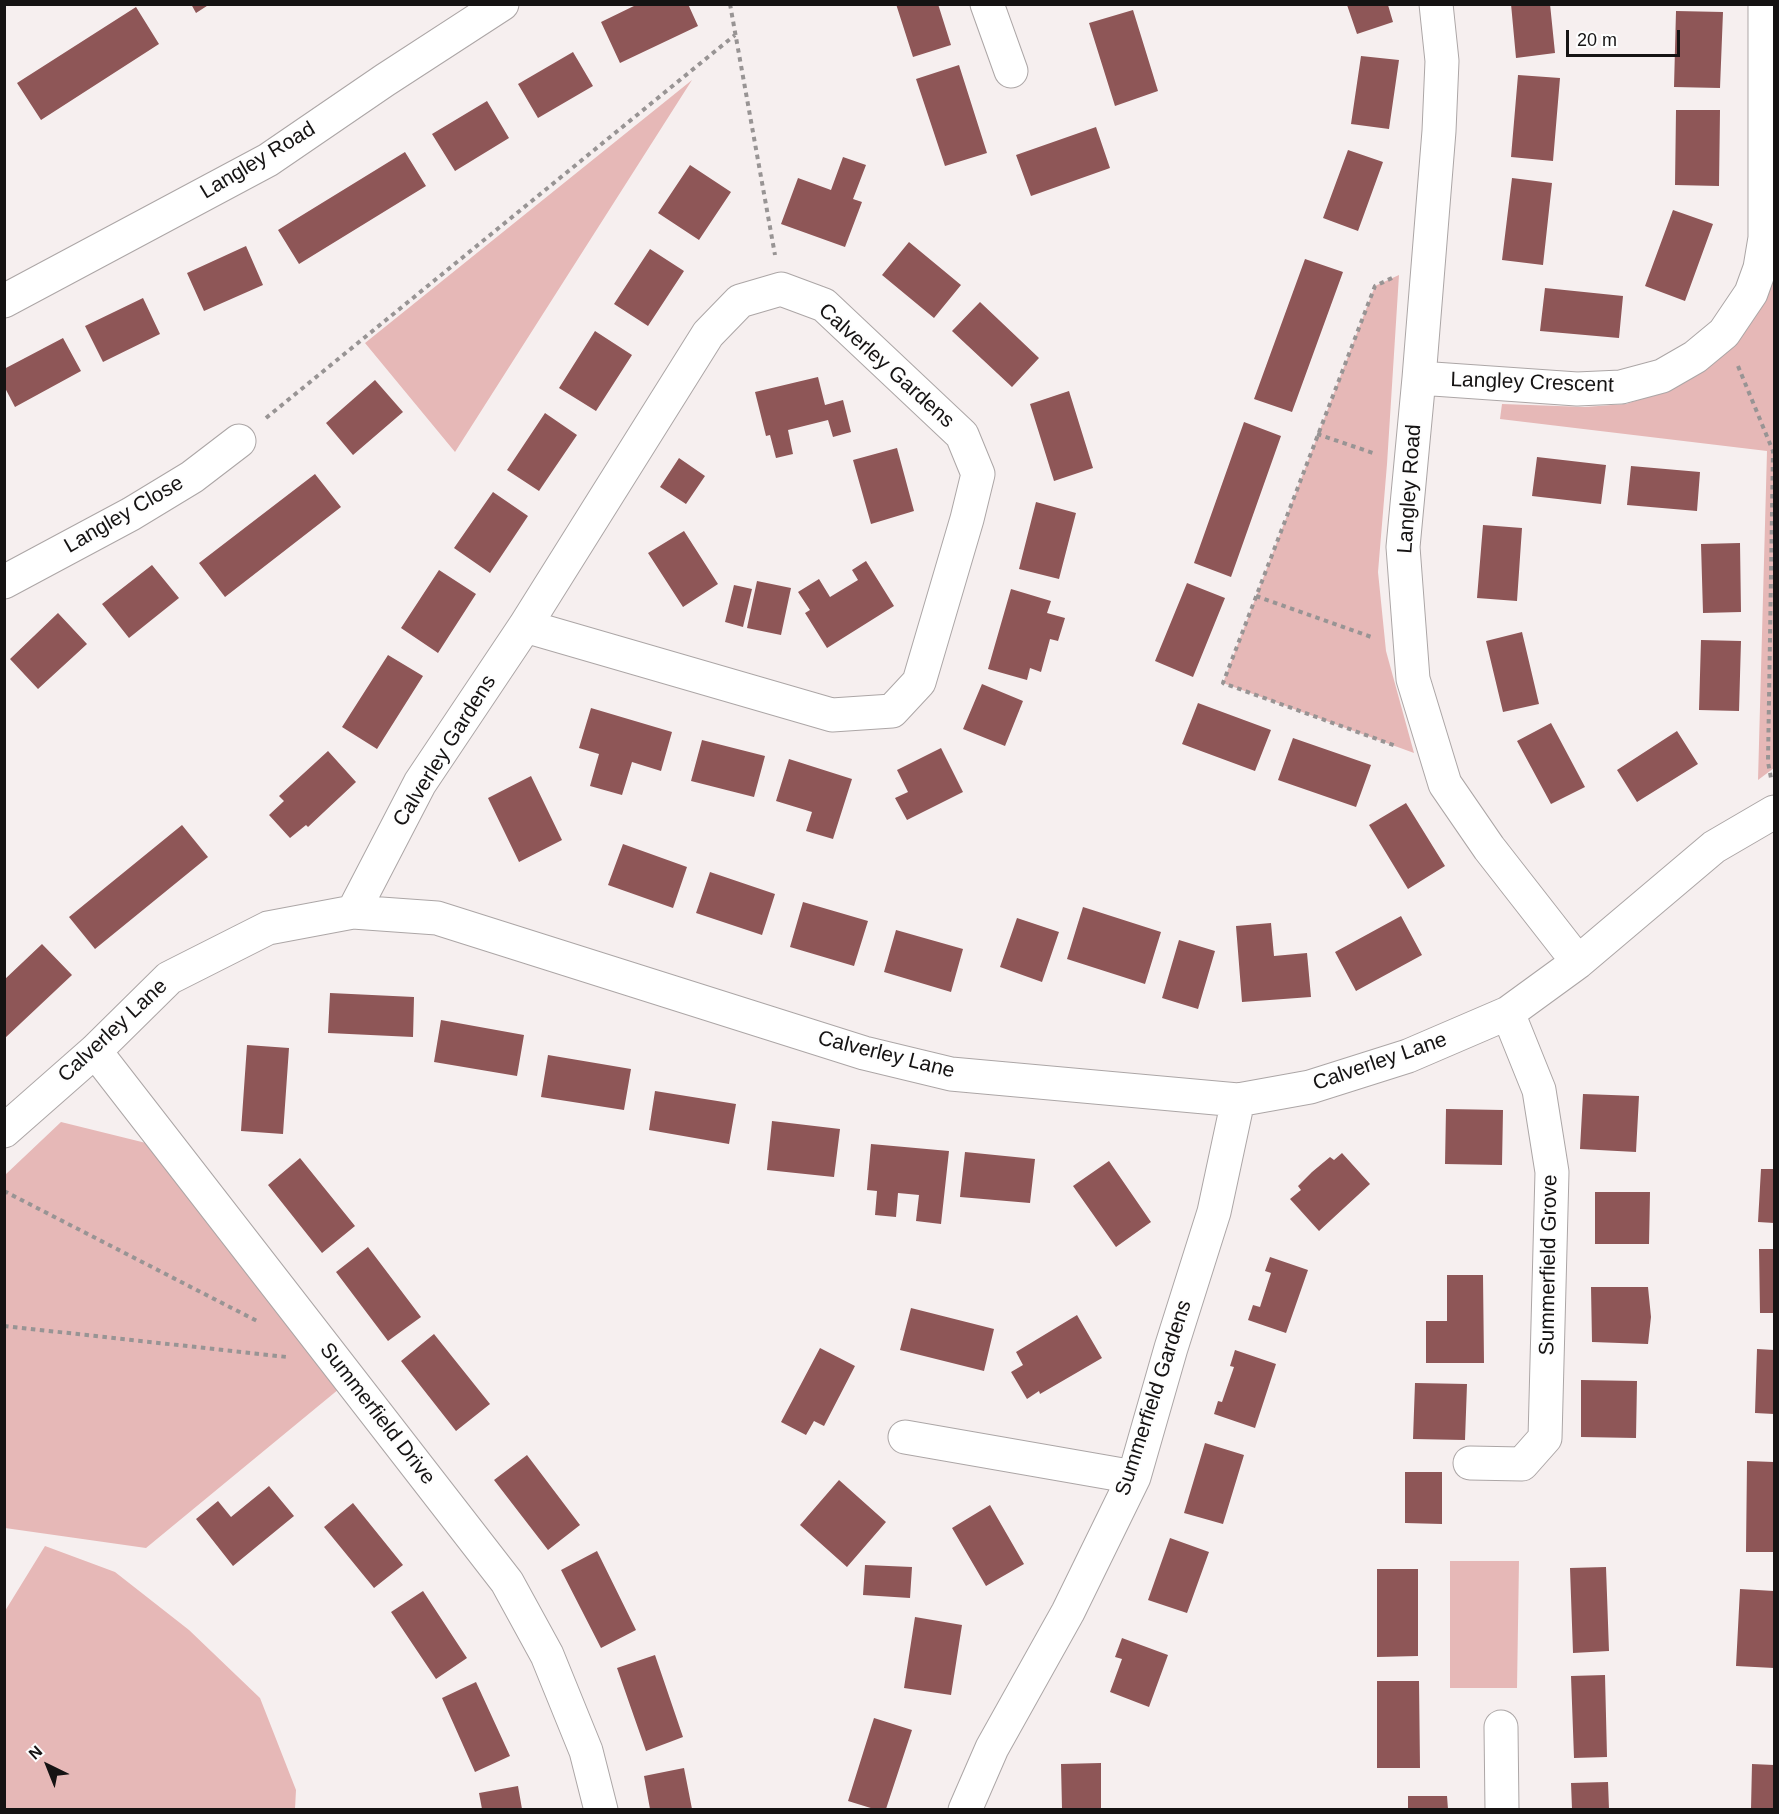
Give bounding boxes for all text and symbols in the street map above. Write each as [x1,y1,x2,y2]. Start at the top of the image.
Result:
scale bar [1569,18,1683,56]
text: 20 m [1577,30,1617,50]
street label: Langley Road [196,117,320,205]
street label: Calverley Gardens [813,298,959,434]
street label: Langley Crescent [1450,368,1614,398]
street label: Langley Road [1393,423,1427,555]
street label: Langley Close [60,471,188,559]
street label: Calverley Gardens [388,671,502,831]
street label: Calverley Lane [53,974,173,1088]
street label: Calverley Lane [815,1026,957,1084]
street label: Calverley Lane [1310,1027,1450,1097]
street label: Summerfield Grove [1535,1174,1563,1356]
street label: Summerfield Gardens [1110,1297,1198,1499]
street label: Summerfield Drive [314,1338,440,1490]
north arrow [18,1736,78,1796]
text: N [25,1742,45,1763]

